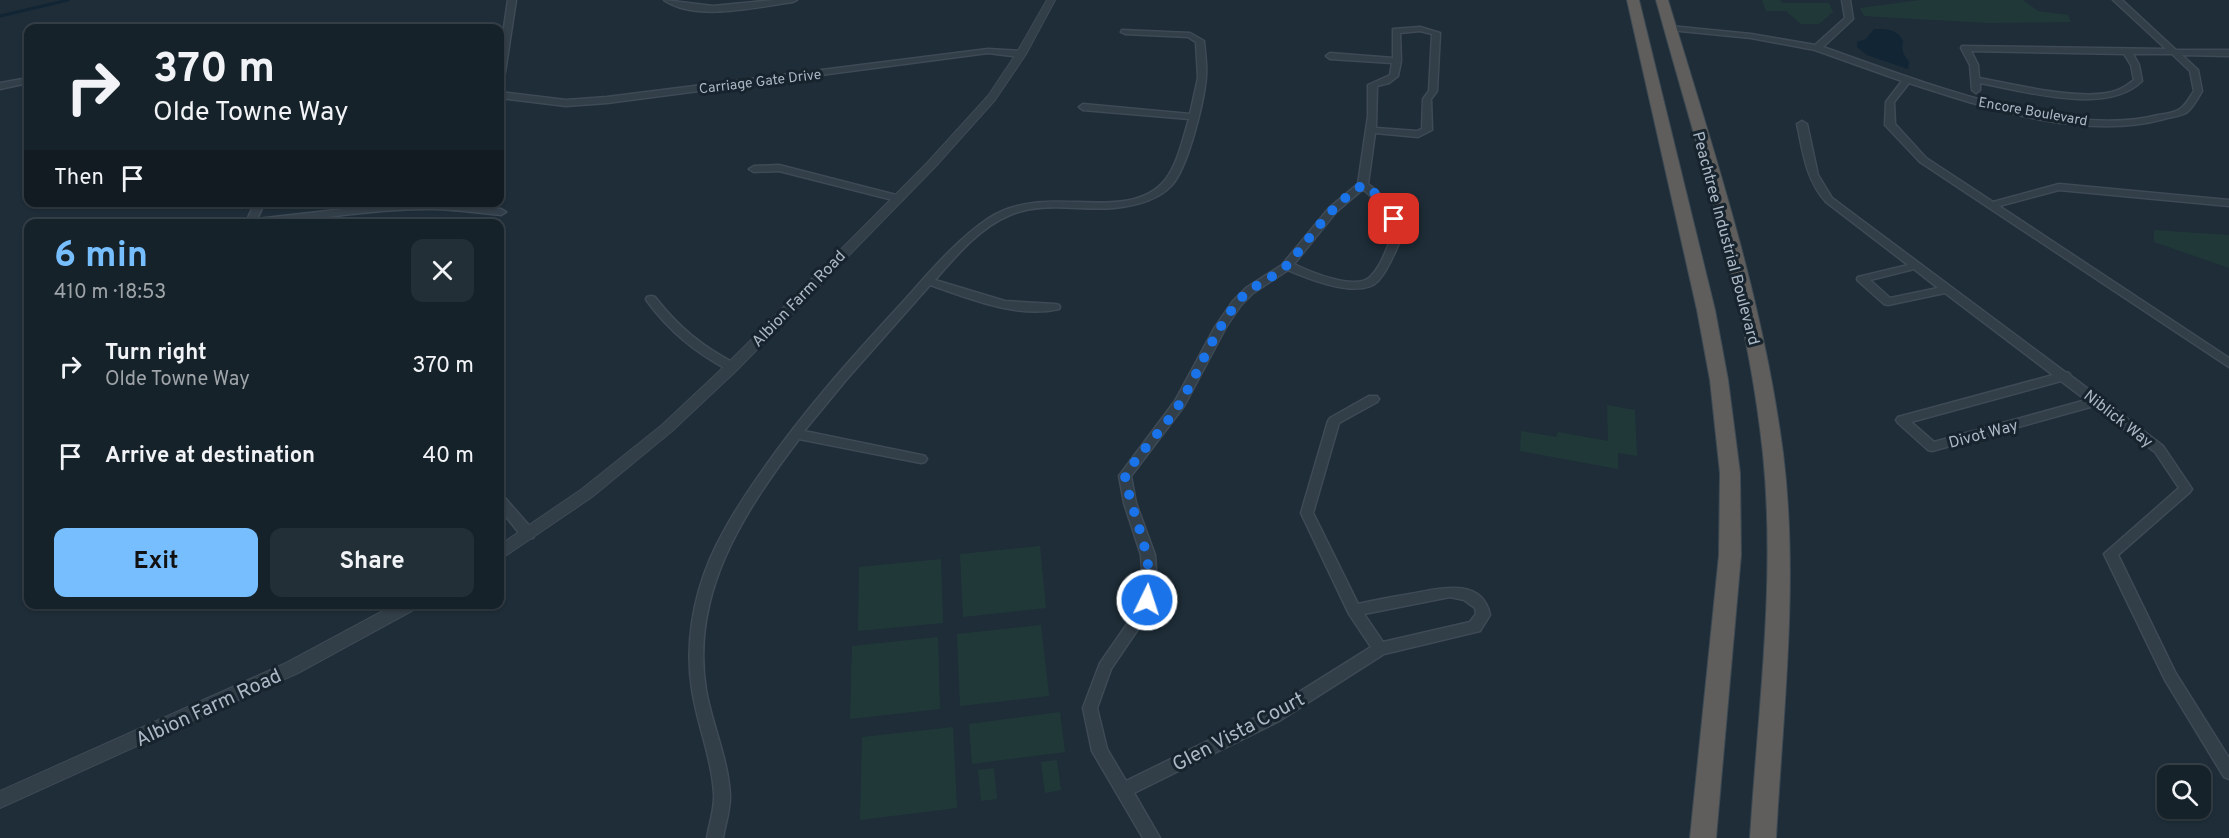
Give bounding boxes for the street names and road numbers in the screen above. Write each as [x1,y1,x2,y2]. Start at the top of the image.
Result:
street label: Carriage Gate Drive [698,67,822,98]
street label: Encore Boulevard [1977,95,2089,130]
street label: Peachtree Industrial Boulevard [1687,130,1763,347]
street label: Albion Farm Road [748,247,851,352]
street label: Niblick Way [2079,386,2156,453]
street label: Divot Way [1947,416,2021,454]
street label: Albion Farm Road [132,664,286,754]
street label: Glen Vista Court [1168,687,1310,779]

